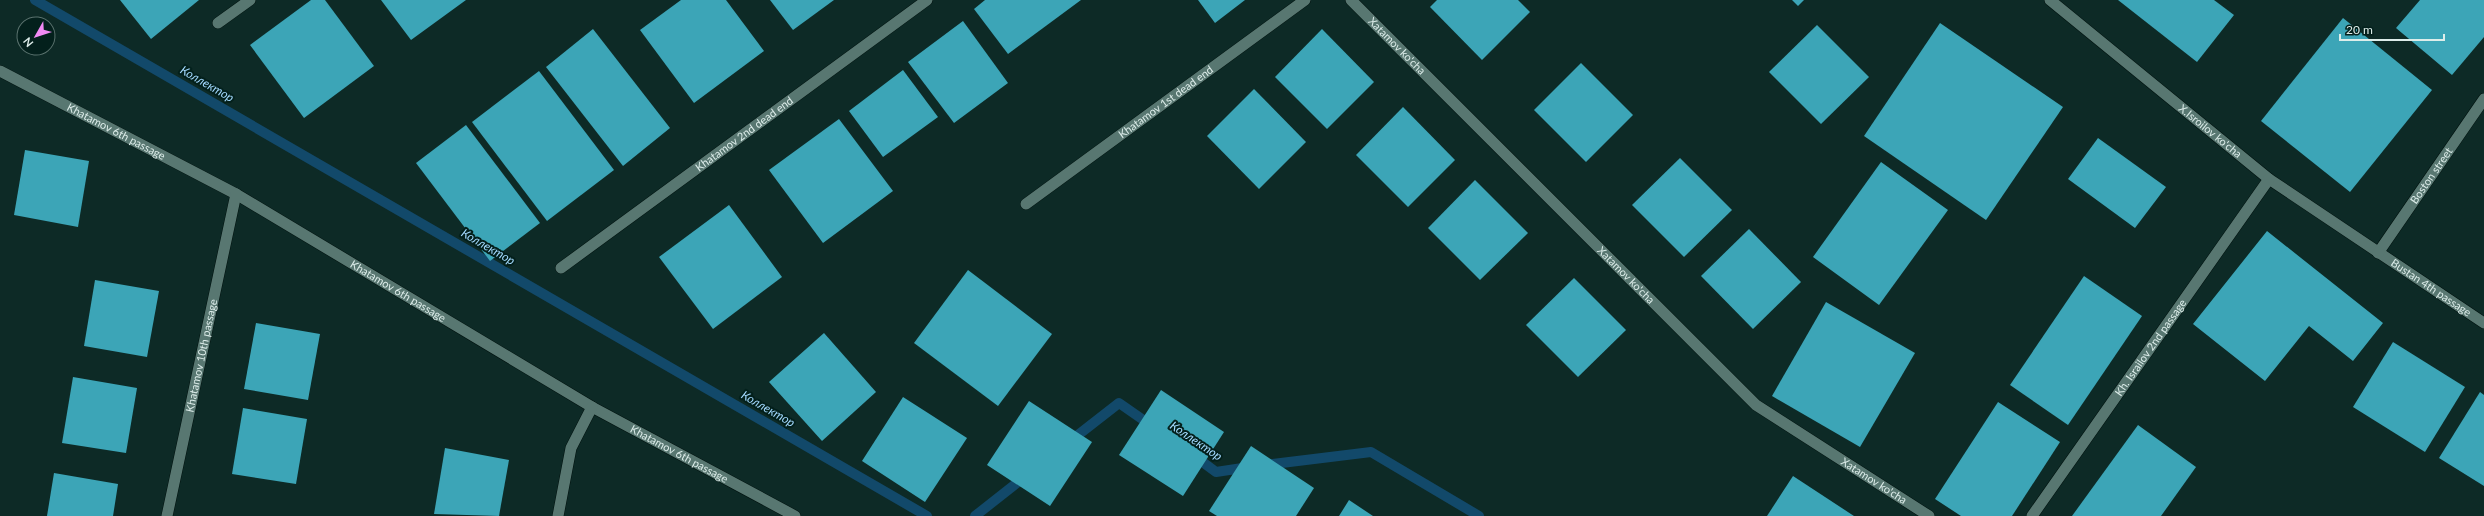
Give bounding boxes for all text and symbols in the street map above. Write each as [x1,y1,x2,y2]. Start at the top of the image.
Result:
street label: Xatamov ko'cha [1366,14,1429,77]
north arrow [16,16,56,56]
scale bar [2340,16,2444,42]
text: 20 m [2346,22,2373,37]
text: N [20,35,36,50]
water label: Коллектор [178,62,237,105]
street label: Khatamov 1st dead end [1115,63,1215,140]
street label: Khatamov 2nd dead end [692,93,795,174]
street label: Khatamov 6th passage [65,100,168,162]
street label: X.Isroilov ko'cha [2177,101,2245,160]
street label: Boston street [2407,145,2455,206]
water label: Коллектор [459,225,518,268]
street label: Xatamov ko'cha [1595,243,1658,306]
street label: Bustan 4th passage [2389,256,2474,319]
street label: Khatamov 6th passage [348,257,449,324]
street label: Kh. Israilov 2nd passage [2112,296,2189,398]
street label: Khatamov 10th passage [182,298,219,413]
water label: Коллектор [739,387,798,430]
water label: Коллектор [1167,418,1225,463]
street label: Khatamov 6th passage [628,422,731,485]
street label: Xatamov ko'cha [1839,454,1910,506]

